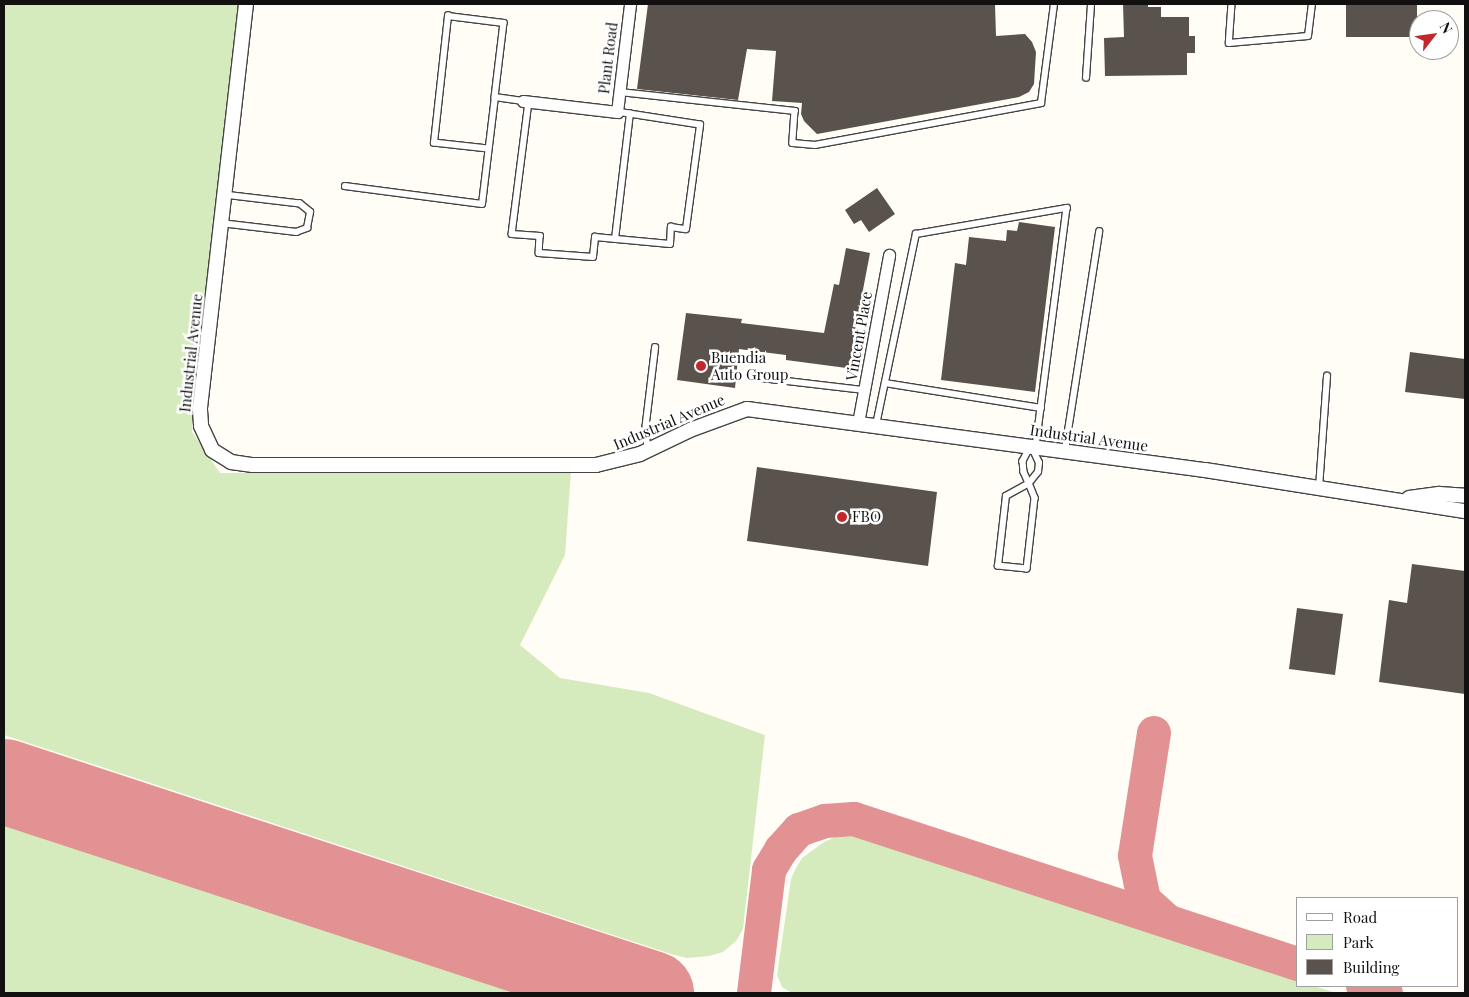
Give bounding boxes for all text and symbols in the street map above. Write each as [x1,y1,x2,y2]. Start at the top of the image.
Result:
north arrow [1409,10,1459,60]
text: N [1436,19,1457,37]
street label: Plant Road [595,21,621,95]
street label: Vincent Place [842,290,876,382]
street label: Industrial Avenue [176,293,206,413]
place label: Buendia Auto Group [711,348,789,383]
marker: Buendia Auto Group [695,360,707,372]
street label: Industrial Avenue [610,390,728,454]
street label: Industrial Avenue [1029,421,1149,455]
place label: FBO [852,508,881,526]
marker: FBO [836,511,848,523]
legend [1296,897,1459,987]
text: Road [1343,907,1377,927]
text: Park [1343,932,1374,952]
text: Building [1343,957,1399,977]

